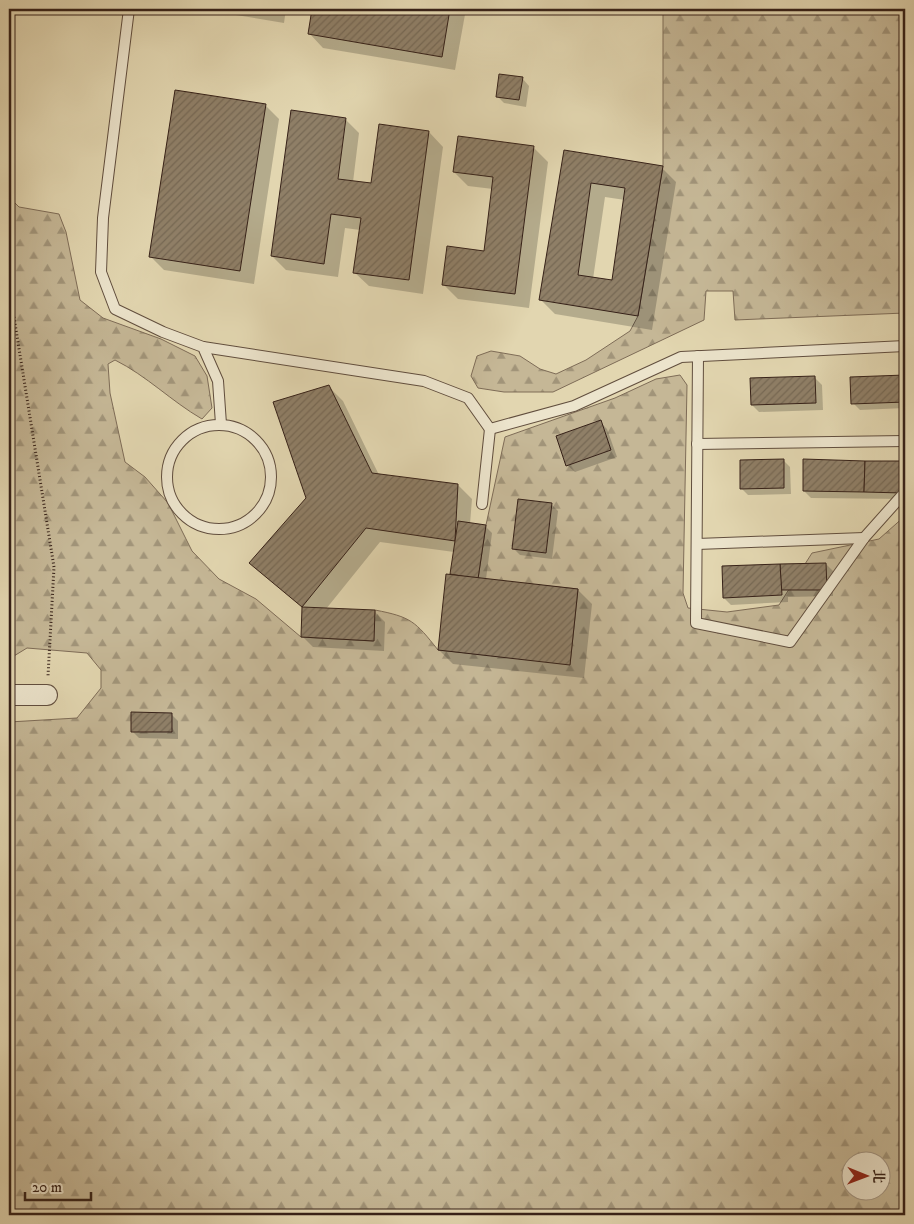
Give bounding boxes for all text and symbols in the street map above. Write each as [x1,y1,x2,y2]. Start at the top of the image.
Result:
north arrow [842,1152,892,1202]
scale bar [25,1169,91,1201]
text: 北 [869,1169,887,1183]
text: 20 m [32,1178,62,1197]

